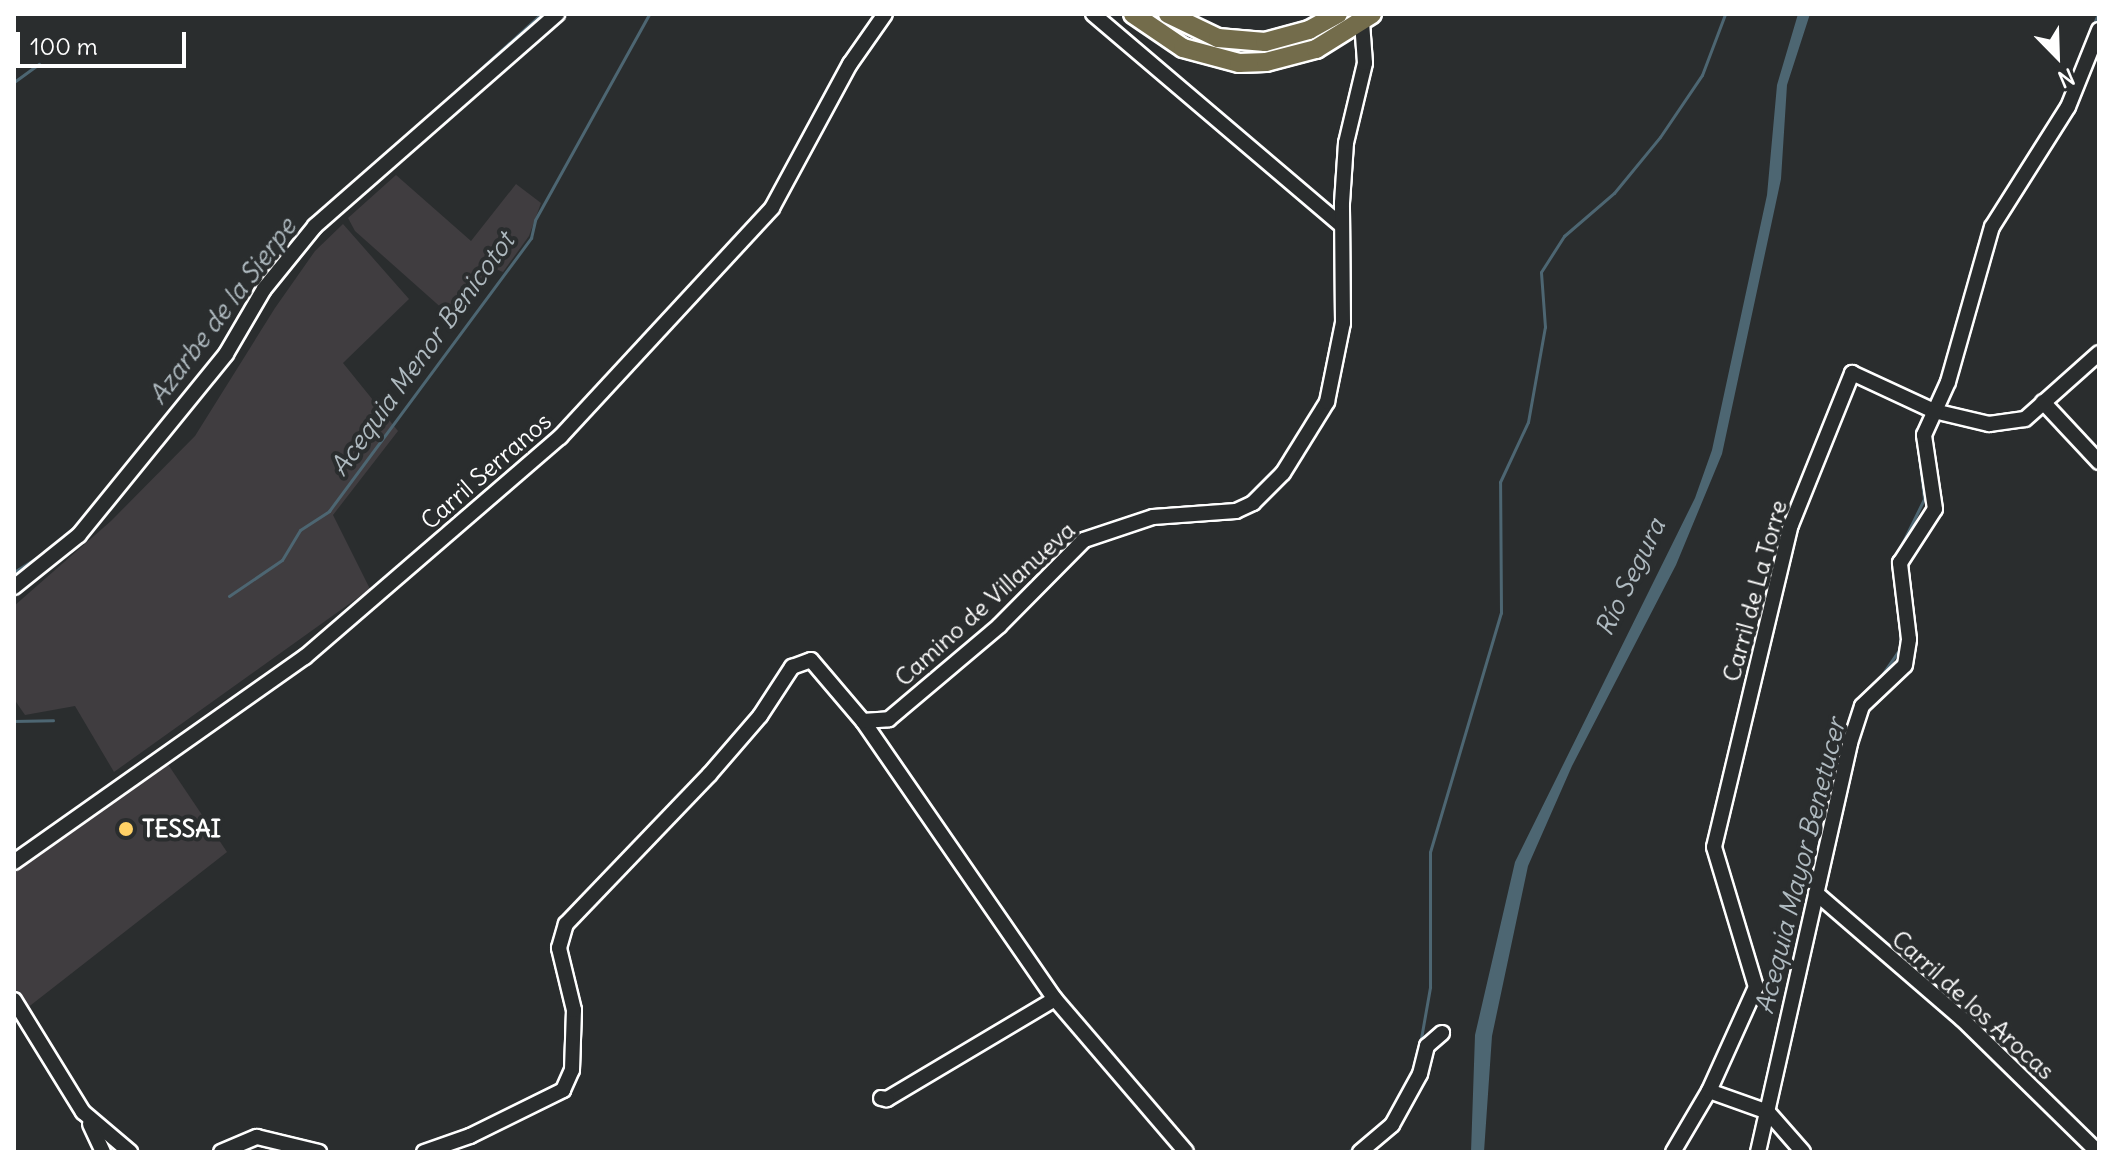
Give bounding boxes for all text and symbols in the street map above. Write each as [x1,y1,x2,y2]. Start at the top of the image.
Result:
scale bar [20,16,190,66]
north arrow [2017,16,2097,96]
text: 100 m [30,31,98,61]
text: N [2054,62,2079,94]
water label: Azarbe de la Sierpe [142,212,302,410]
water label: Acequia Menor Benicotot [323,226,521,482]
street label: Carril Serranos [415,407,557,535]
street label: Carril de La Torre [1717,497,1793,685]
water label: Río Segura [1588,513,1672,641]
street label: Camino de Villanueva [889,516,1081,692]
water label: Acequia Mayor Benetucer [1748,715,1852,1017]
place label: TESSAI [142,815,221,843]
marker: TESSAI [117,820,135,838]
street label: Carril de los Arocas [1886,925,2060,1085]

